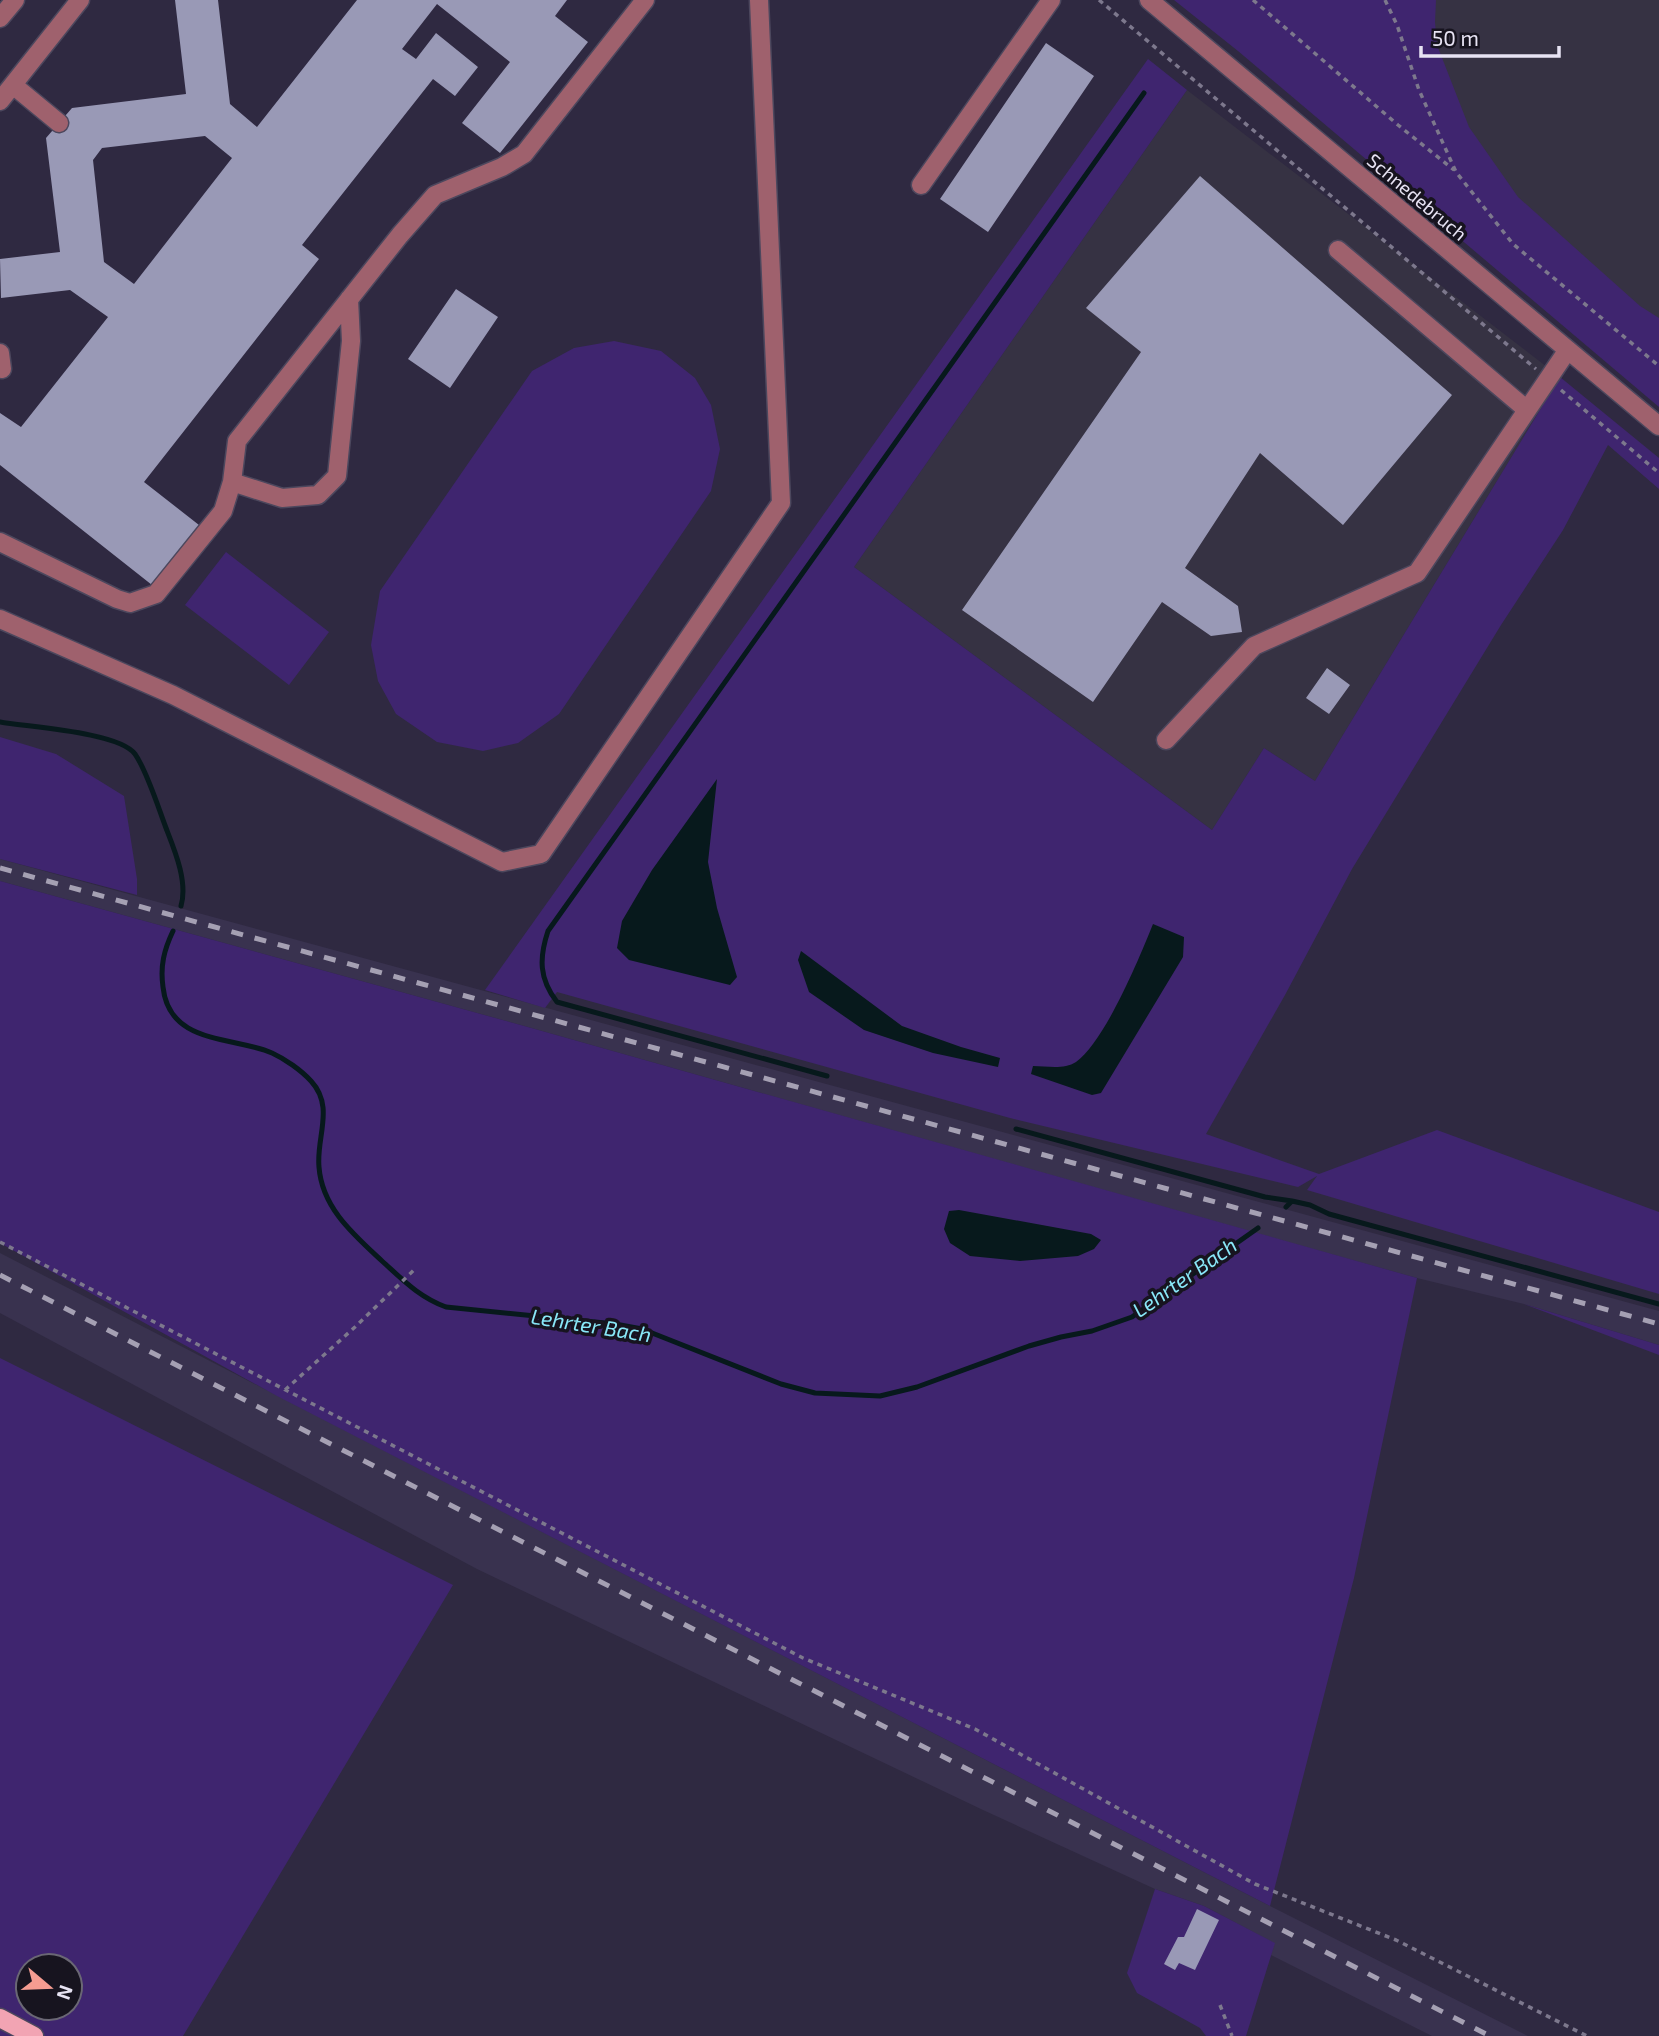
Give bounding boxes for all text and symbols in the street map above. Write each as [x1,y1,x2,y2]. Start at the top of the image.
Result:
scale bar [1421,14,1559,58]
text: 50 m [1432,25,1479,50]
street label: Schnedebruch [1363,148,1472,245]
water label: Lehrter Bach [1127,1232,1241,1322]
water label: Lehrter Bach [529,1303,653,1346]
north arrow [14,1952,84,2022]
text: N [52,1982,79,2003]

